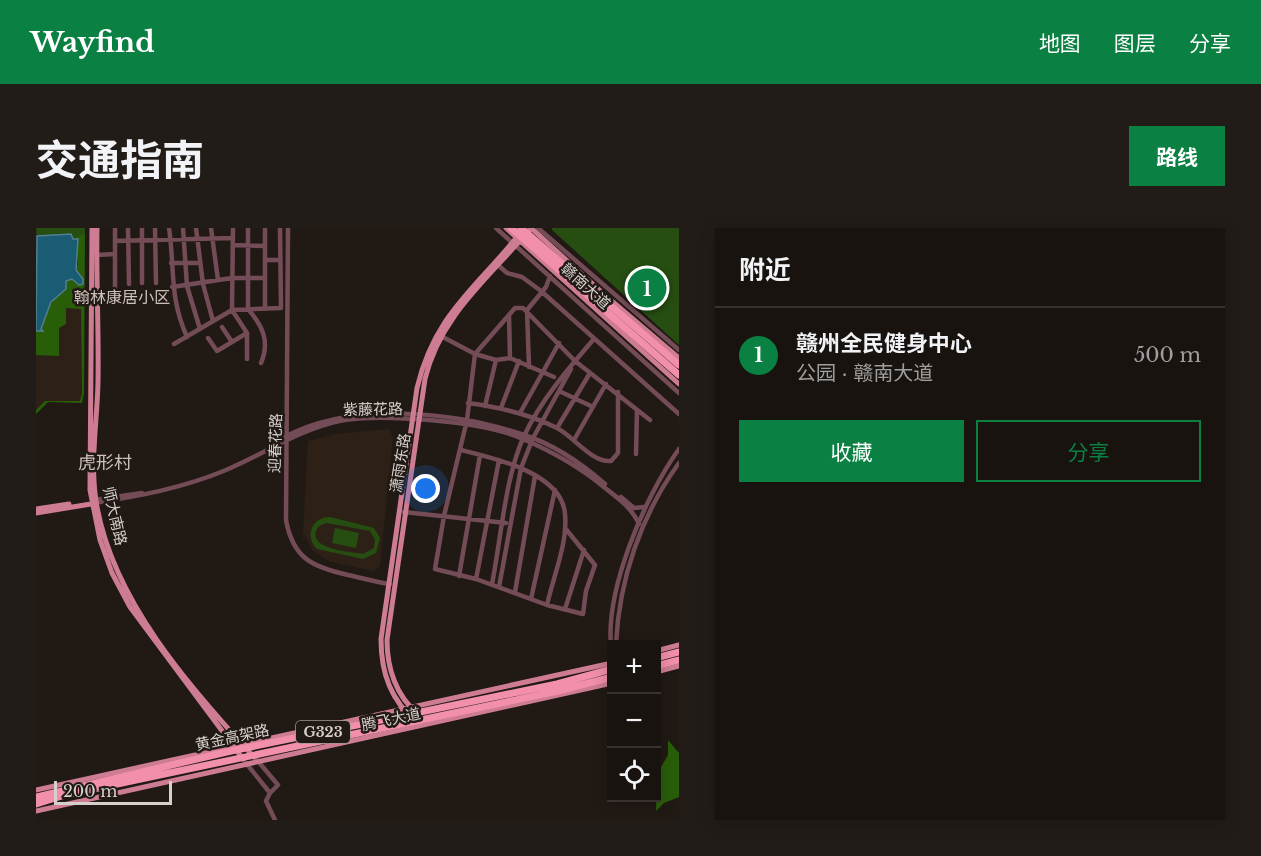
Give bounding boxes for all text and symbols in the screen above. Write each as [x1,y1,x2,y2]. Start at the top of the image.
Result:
text: Wayfind [30,25,155,60]
text: 地图 [1039,31,1081,57]
text: 图层 [1114,31,1156,57]
text: 分享 [1189,31,1231,57]
button: 路线 [1129,126,1225,186]
text: 交通指南 [36,134,204,186]
text: 附近 [739,254,791,286]
street label: 赣南大道 [557,259,615,313]
pin: 1 [628,266,666,310]
district label: 翰林康居小区 [74,287,170,307]
text: 赣州全民健身中心 [796,330,972,357]
text: 1 [754,343,763,367]
text: 500 m [1134,343,1201,367]
text: 公园 · 赣南大道 [796,361,933,385]
street label: 紫藤花路 [343,399,403,419]
street label: 迎春花路 [264,413,286,473]
button: 收藏 [739,420,964,482]
button: 分享 [976,420,1201,482]
street label: 潇雨东路 [386,432,414,494]
district label: 虎形村 [78,452,132,474]
your location [411,474,440,503]
street label: 师大南路 [99,485,131,547]
map controls [607,640,661,802]
button: + [607,640,661,694]
button: − [607,694,661,748]
street label: 腾飞大道 [360,703,422,735]
street label: 黄金高架路 [193,720,271,754]
road number: G323 [296,721,350,743]
button: locate [607,748,661,802]
scale bar [54,778,172,806]
text: 200 m [63,781,117,801]

